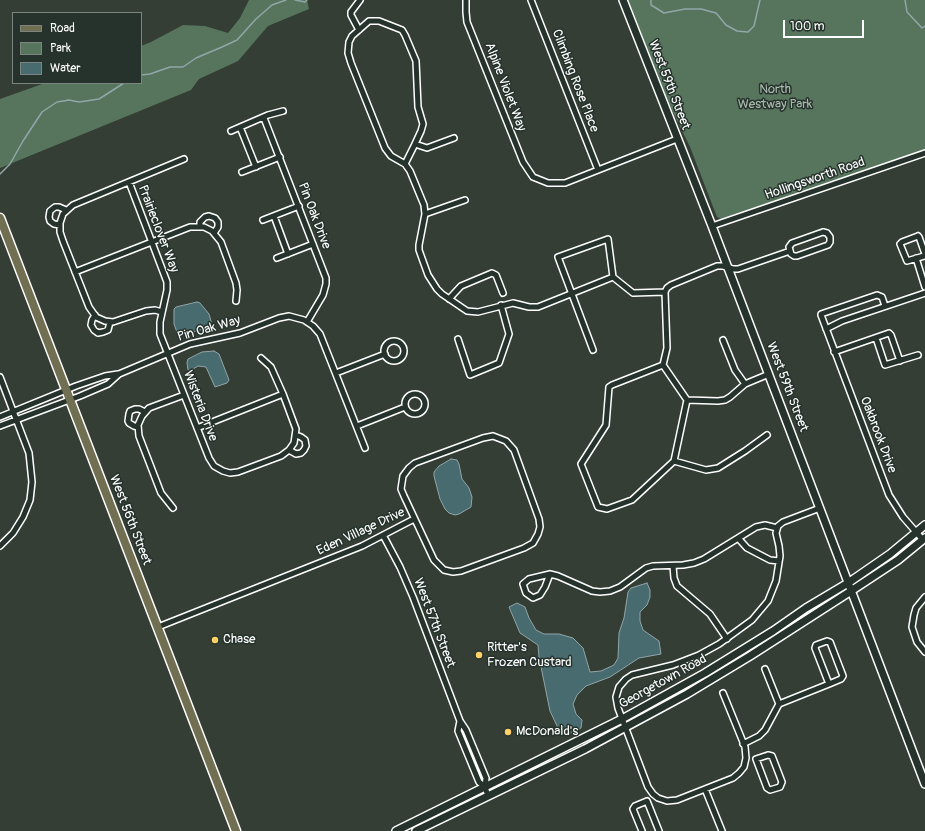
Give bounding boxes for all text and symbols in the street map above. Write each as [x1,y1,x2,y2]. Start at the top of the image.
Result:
legend [12,12,142,84]
scale bar [785,12,866,38]
text: 100 m [790,19,824,34]
text: Road [50,21,75,36]
street label: Climbing Rose Place [548,27,602,135]
street label: West 59th Street [645,38,693,132]
street label: Alpine Violet Way [481,40,529,134]
text: Park [50,41,71,56]
text: Water [50,61,81,76]
park label: North Westway Park [738,82,812,113]
street label: Hollingsworth Road [763,155,867,203]
street label: Pin Oak Drive [294,181,334,251]
street label: Prairieclover Way [134,183,182,275]
street label: Pin Oak Way [176,313,242,345]
street label: West 59th Street [763,340,811,434]
street label: Wisteria Drive [179,368,221,444]
street label: Oakbrook Drive [856,395,900,475]
street label: West 56th Street [106,473,154,567]
street label: Eden Village Drive [314,505,408,559]
street label: West 57th Street [410,576,458,670]
place label: Chase [223,632,255,648]
marker: Chase [210,635,220,645]
place label: Ritter's Frozen Custard [487,640,572,671]
marker: Ritter's Frozen Custard [474,650,484,660]
street label: Georgetown Road [617,652,709,712]
place label: McDonald's [516,724,578,740]
marker: McDonald's [503,727,513,737]

